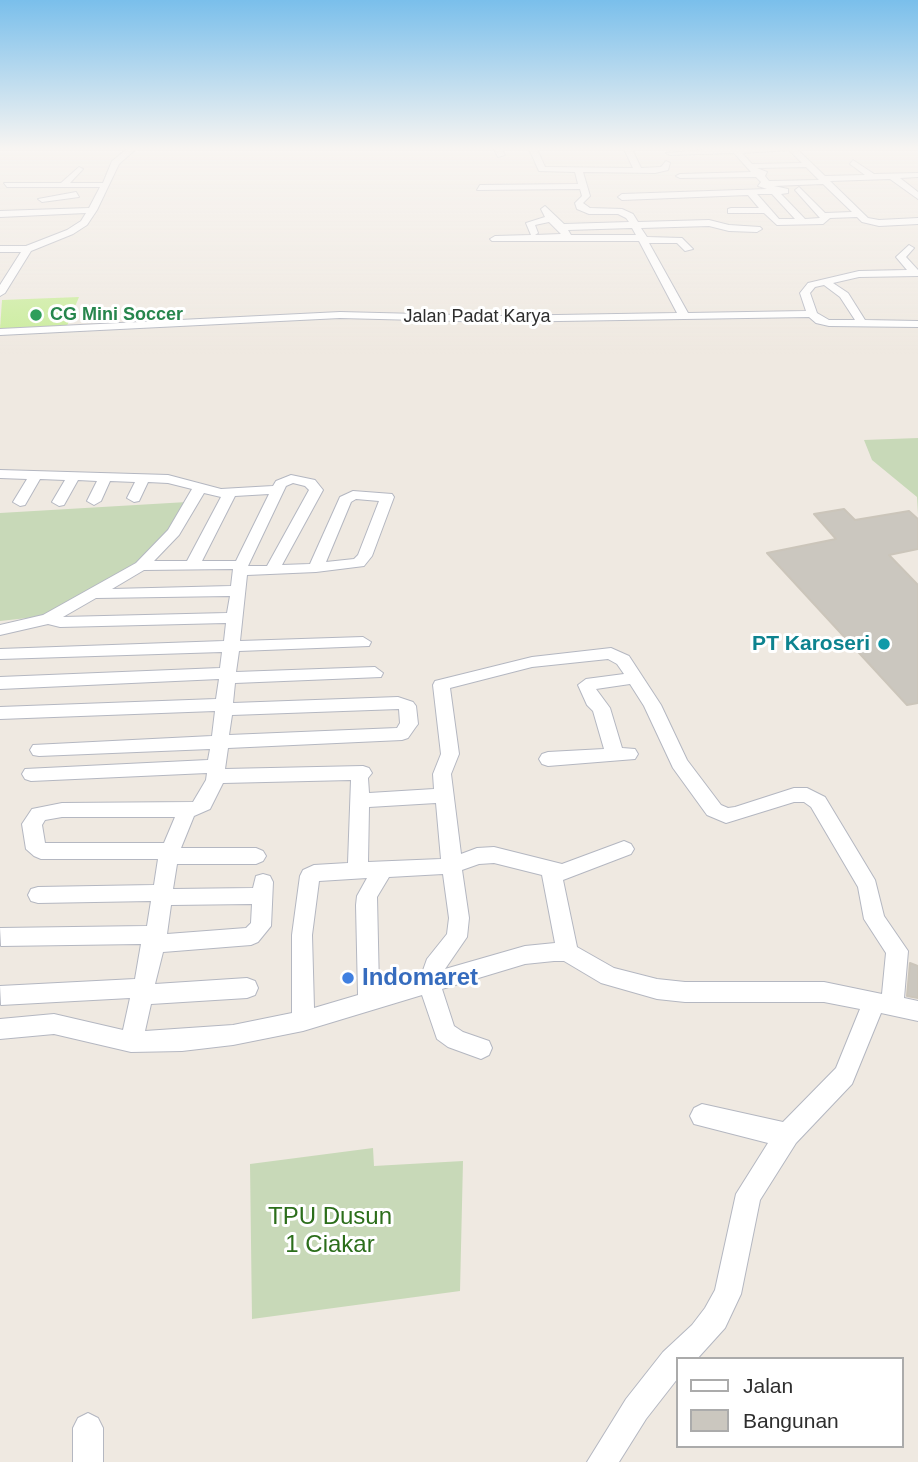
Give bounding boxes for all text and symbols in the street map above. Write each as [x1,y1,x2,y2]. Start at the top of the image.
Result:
place label: CG Mini Soccer [50,304,183,326]
street label: Jalan Padat Karya [403,306,551,328]
marker: CG Mini Soccer [28,307,44,323]
place label: PT Karoseri [752,631,870,657]
marker: PT Karoseri [876,636,892,652]
place label: Indomaret [362,964,478,992]
marker: Indomaret [340,970,356,986]
park label: TPU Dusun 1 Ciakar [268,1203,392,1259]
legend [676,1357,904,1448]
text: Jalan [743,1374,793,1397]
text: Bangunan [743,1409,839,1432]

